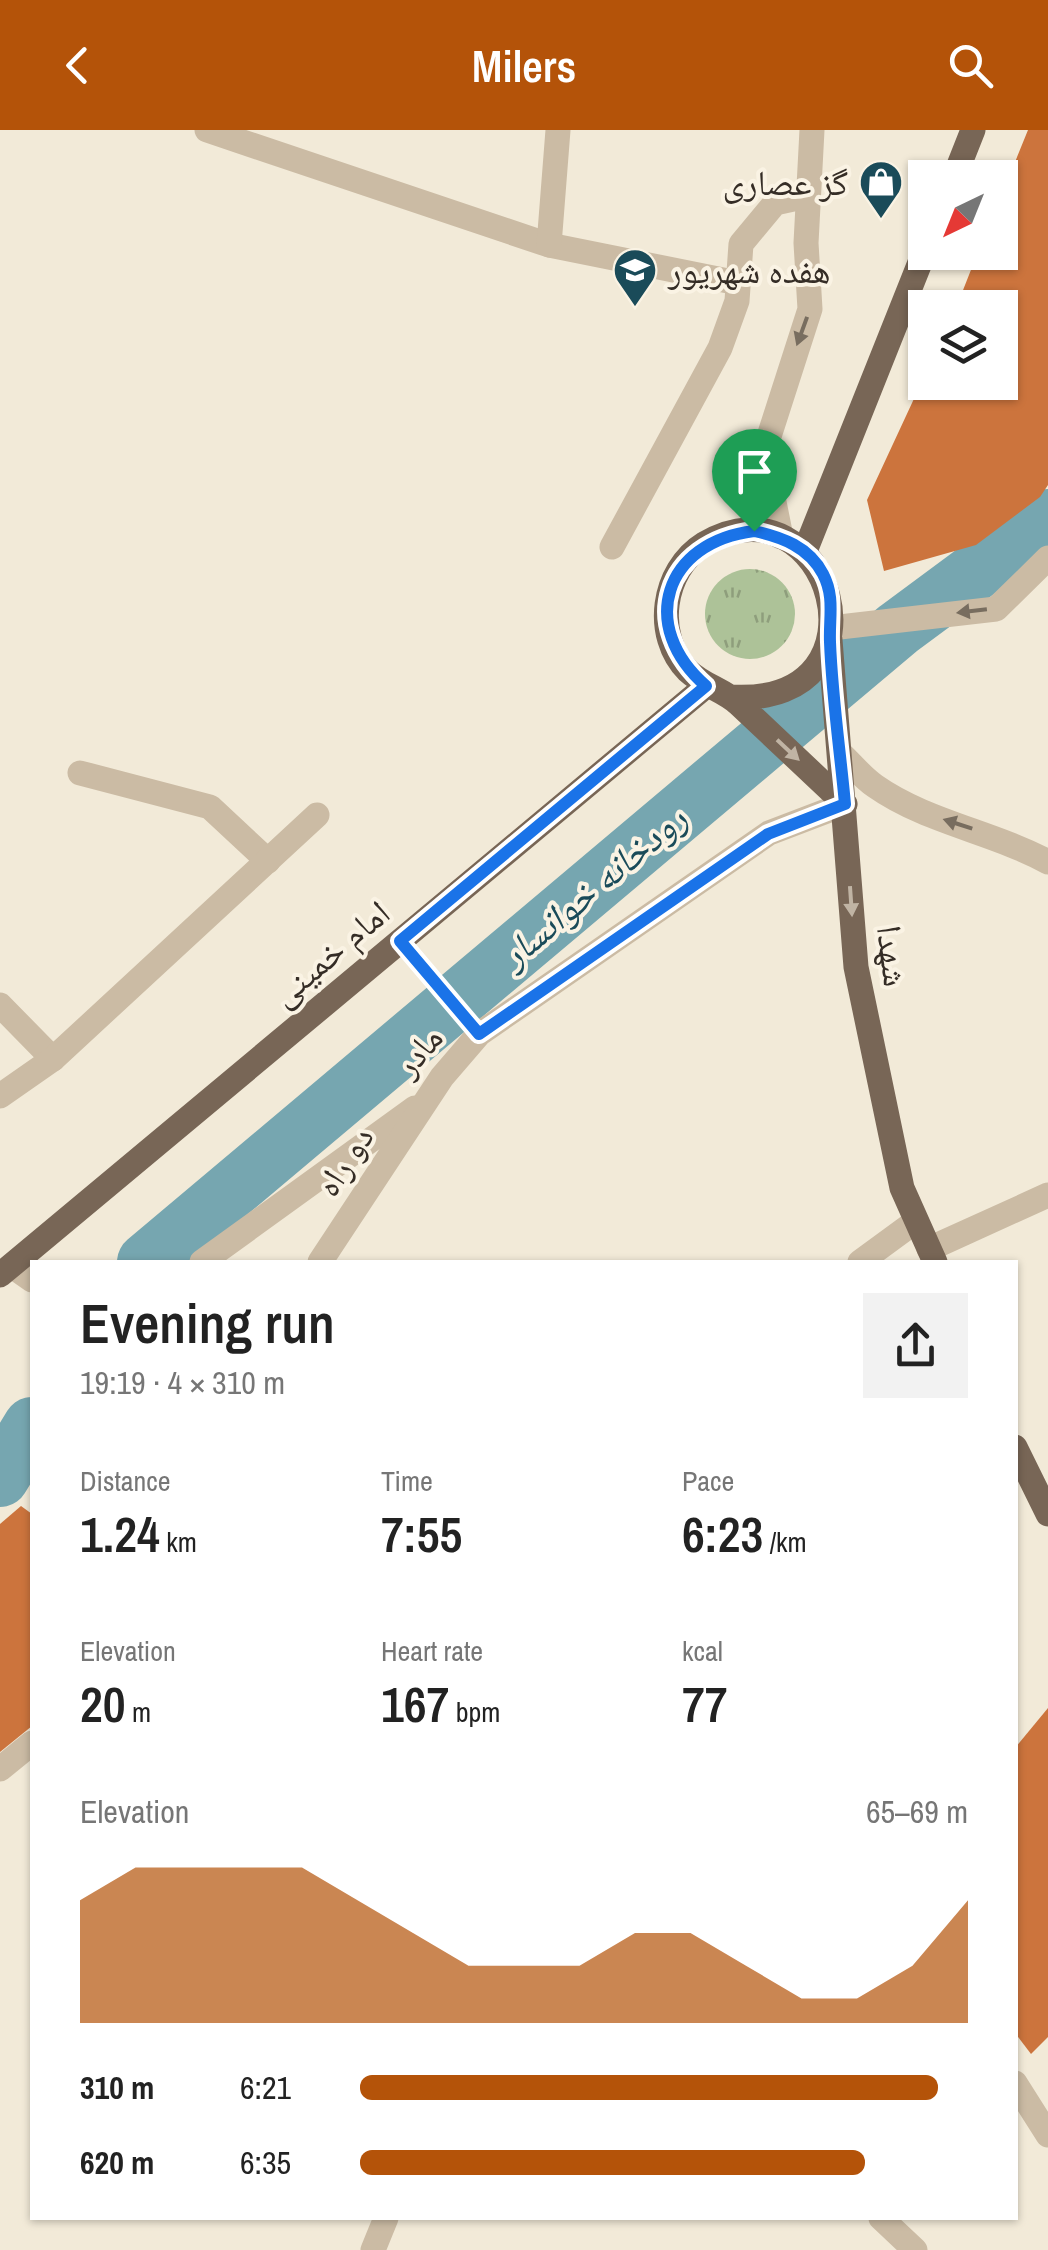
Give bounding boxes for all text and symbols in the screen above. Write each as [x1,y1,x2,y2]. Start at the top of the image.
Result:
text: Milers [472,35,576,96]
icon: back [50,38,105,93]
icon: search [943,38,998,93]
place label: گز عصاری [722,159,848,206]
shop icon: گز عصاری [858,159,904,220]
north arrow [908,160,1018,270]
map controls [908,160,1018,400]
school or university icon: هفده شهریور [612,247,658,308]
place label: هفده شهریور [667,247,831,294]
button: layers [908,290,1018,400]
one-way arrow [794,316,809,346]
pin [712,429,797,532]
icon: arrive [727,444,782,499]
one-way arrow [955,603,987,619]
one-way arrow [776,738,800,761]
water label: رودخانه خوانسار [487,793,697,981]
one-way arrow [943,816,973,831]
one-way arrow [844,885,860,917]
street label: امام خمینی [261,889,399,1017]
street label: شهدا [866,923,920,989]
street label: مادر [382,1016,453,1087]
street label: دو راه [304,1117,384,1205]
text: Evening run [80,1286,335,1360]
button: share [863,1293,968,1398]
text: 19:19 · 4 × 310 m [80,1361,285,1404]
text: Distance [80,1462,171,1500]
text: Time [381,1462,433,1500]
text: Pace [682,1462,734,1500]
text: 1.24 [80,1500,160,1568]
text: 7:55 [381,1500,462,1568]
text: 6:23 [682,1500,763,1568]
text: km [160,1523,197,1561]
text: /km [763,1523,807,1561]
text: Elevation [80,1632,176,1670]
text: Heart rate [381,1632,483,1670]
text: kcal [682,1632,723,1670]
text: 20 [80,1670,126,1738]
text: 167 [381,1670,449,1738]
text: 77 [682,1670,728,1738]
text: m [126,1693,151,1731]
text: bpm [449,1693,500,1731]
text: Elevation [80,1790,189,1833]
text: 65–69 m [866,1790,968,1833]
text: 310 m [80,2066,154,2109]
text: 6:21 [240,2066,291,2109]
text: 620 m [80,2141,154,2184]
text: 6:35 [240,2141,291,2184]

